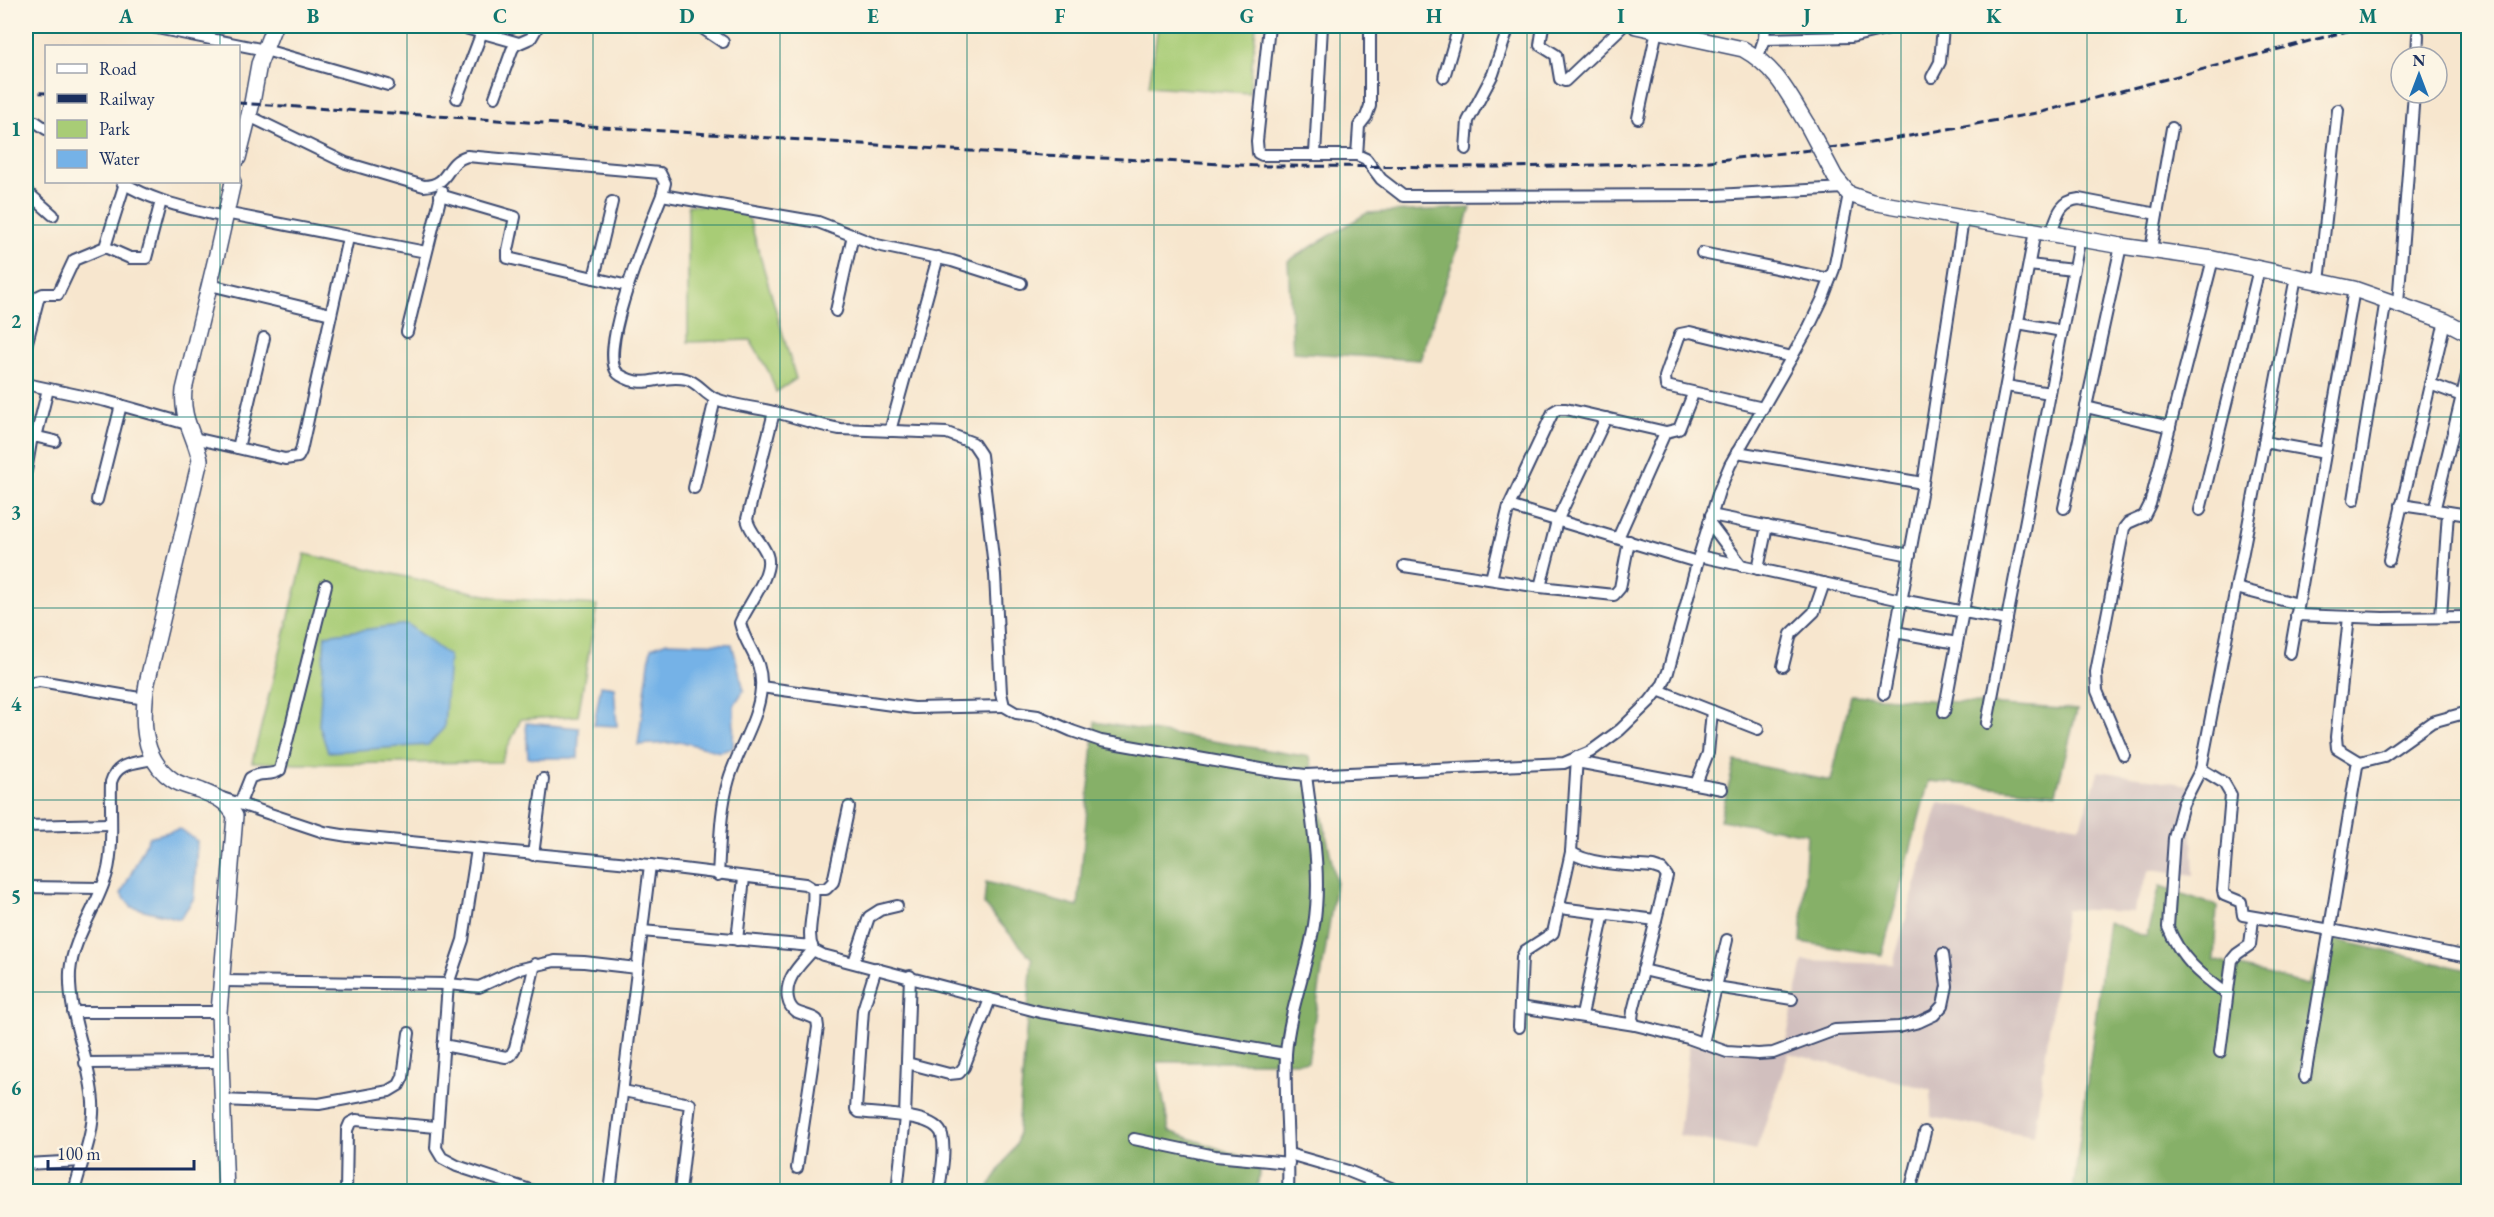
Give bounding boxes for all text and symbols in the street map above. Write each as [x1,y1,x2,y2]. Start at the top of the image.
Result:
text: A [118,3,134,29]
text: B [307,3,319,29]
text: C [493,3,507,29]
text: D [679,3,695,29]
text: E [867,3,879,29]
text: F [1055,3,1066,29]
text: G [1240,3,1254,29]
text: H [1426,3,1442,29]
text: I [1617,3,1625,29]
text: J [1801,3,1811,29]
text: K [1986,3,2002,29]
text: L [2175,3,2187,29]
text: M [2359,3,2377,29]
legend [45,45,240,183]
north arrow [2389,45,2449,105]
text: N [2413,50,2426,71]
text: Road [99,57,138,80]
text: Railway [99,87,155,110]
text: 1 [11,116,21,142]
text: Park [99,117,130,140]
text: Water [99,147,140,170]
text: 2 [11,308,22,334]
text: 3 [11,499,21,525]
text: 4 [11,691,22,717]
text: 5 [11,883,21,909]
text: 6 [11,1075,22,1101]
scale bar [48,1133,194,1171]
text: 100 m [57,1142,101,1165]

